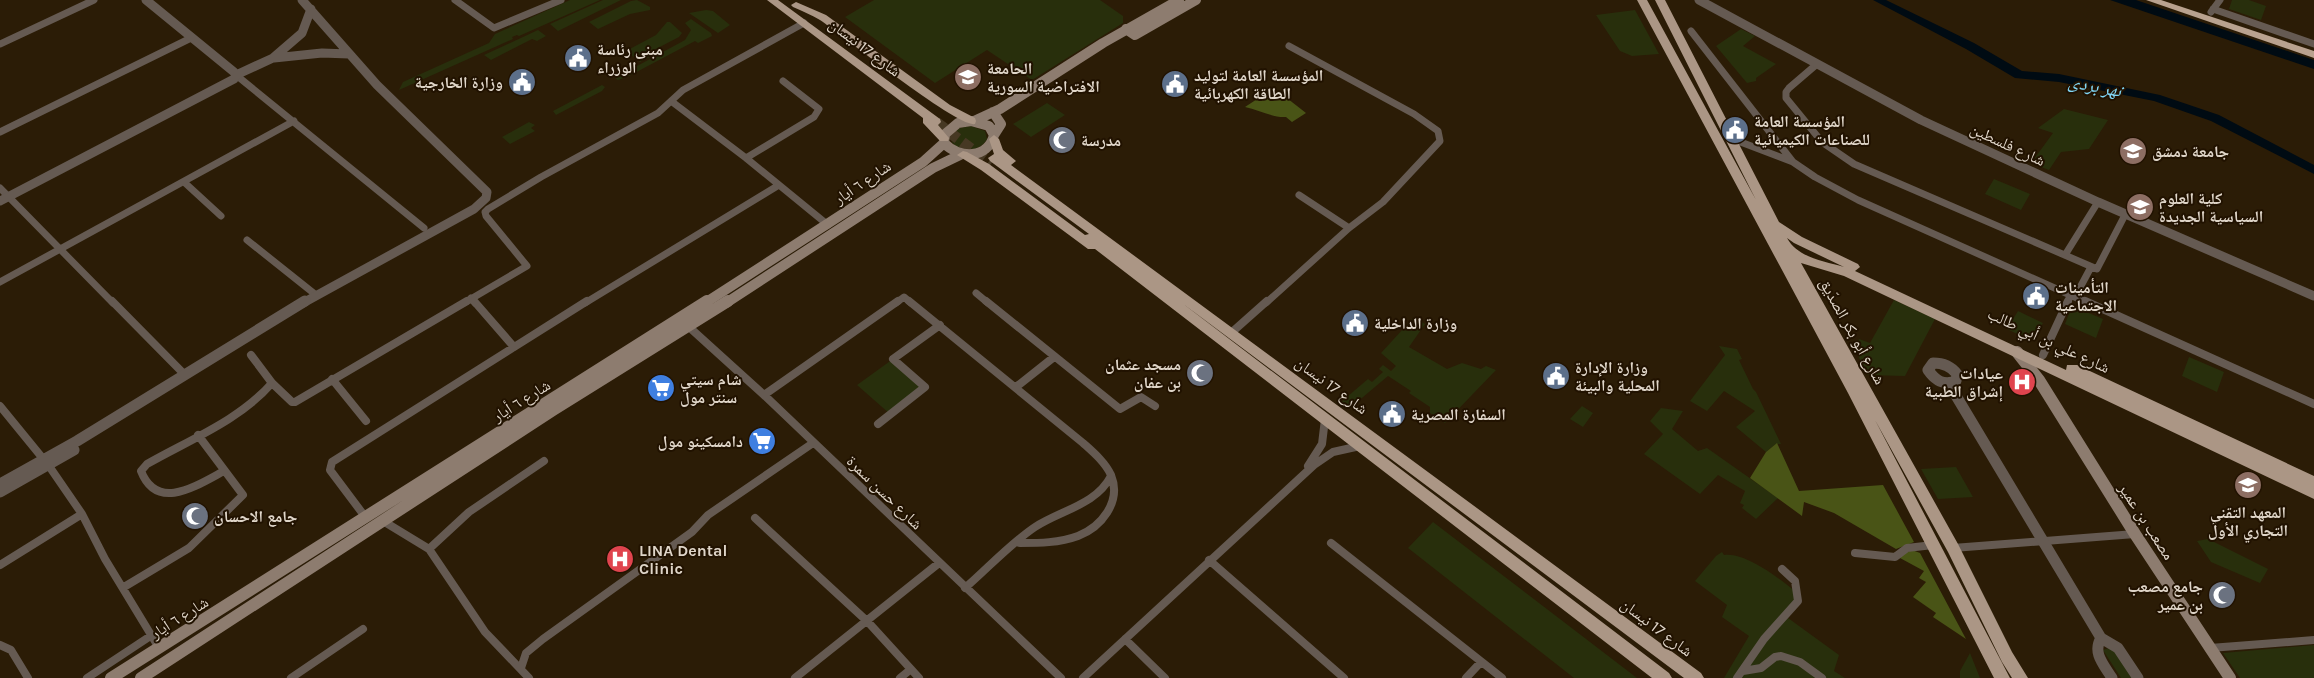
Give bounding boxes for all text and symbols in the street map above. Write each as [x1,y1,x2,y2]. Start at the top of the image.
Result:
street label: شارع 17 نيسان [824,14,904,81]
place label: مبنى رئاسة الوزراء [597,40,663,77]
public building icon: مبنى رئاسة الوزراء [563,43,593,73]
place label: الحامعة الافتراضية السورية [987,59,1100,96]
school or university icon: الحامعة الافتراضية السورية [953,62,983,92]
place label: المؤسسة العامة لتوليد الطاقة الكهربائية [1194,66,1323,103]
public building icon: وزارة الخارجية [507,67,537,97]
public building icon: المؤسسة العامة لتوليد الطاقة الكهربائية [1160,69,1190,99]
water label: نهر بردى [2067,70,2127,103]
place label: وزارة الخارجية [415,73,503,92]
place label: المؤسسة العامة للصناعات الكيميائية [1754,112,1870,149]
public building icon: المؤسسة العامة للصناعات الكيميائية [1720,115,1750,145]
street label: شارع فلسطين [1967,119,2048,171]
mosque icon: مدرسة [1047,125,1077,155]
place label: مدرسة [1081,131,1121,150]
school or university icon: جامعة دمشق [2118,136,2148,166]
place label: جامعة دمشق [2152,142,2229,161]
street label: شارع ٦ أيار [829,156,895,210]
place label: كلية العلوم السياسية الجديدة [2159,189,2263,226]
school or university icon: كلية العلوم السياسية الجديدة [2125,192,2155,222]
street label: شارع أبو بكر الصدّيق [1815,275,1890,388]
place label: التأمينات الاجتماعية [2055,278,2117,315]
public building icon: التأمينات الاجتماعية [2021,281,2051,311]
street label: شارع علي بن أبي طالب [1983,304,2113,380]
public building icon: وزارة الداخلية [1340,308,1370,338]
place label: وزارة الداخلية [1374,314,1457,333]
street label: شارع 17 نيسان [1291,353,1372,419]
place label: مسجد عثمان بن عفان [1105,355,1181,392]
mosque icon: مسجد عثمان بن عفان [1185,358,1215,388]
place label: وزارة الإدارة المحلية والبيئة [1575,358,1660,395]
public building icon: وزارة الإدارة المحلية والبيئة [1541,361,1571,391]
place label: عيادات إشراق الطبية [1925,364,2003,402]
hospital icon: عيادات إشراق الطبية [2007,367,2037,397]
place label: شام سيتي سنتر مول [680,370,742,407]
supermarket icon: شام سيتي سنتر مول [646,373,676,403]
street label: شارع ٦ أيار [488,375,554,427]
public building icon: السفارة المصرية [1377,399,1407,429]
place label: السفارة المصرية [1411,405,1506,424]
supermarket icon: دامسكينو مول [747,426,777,456]
place label: دامسكينو مول [658,432,743,451]
street label: شارع حسن سمرة [842,451,927,534]
school or university icon: المعهد التقني التجاري الأول [2233,470,2263,500]
street label: مصعب بن عمير [2113,478,2178,564]
mosque icon: جامع الاحسان [180,501,210,531]
place label: المعهد التقني التجاري الأول [2208,503,2288,543]
place label: جامع الاحسان [214,507,297,527]
place label: LINA Dental Clinic [639,541,727,578]
hospital icon: LINA Dental Clinic [605,544,635,574]
place label: جامع مصعب بن عمير [2127,577,2203,614]
mosque icon: جامع مصعب بن عمير [2207,580,2237,610]
street label: شارع ٦ أيار [146,592,212,644]
street label: شارع 17 نيسان [1616,594,1696,661]

